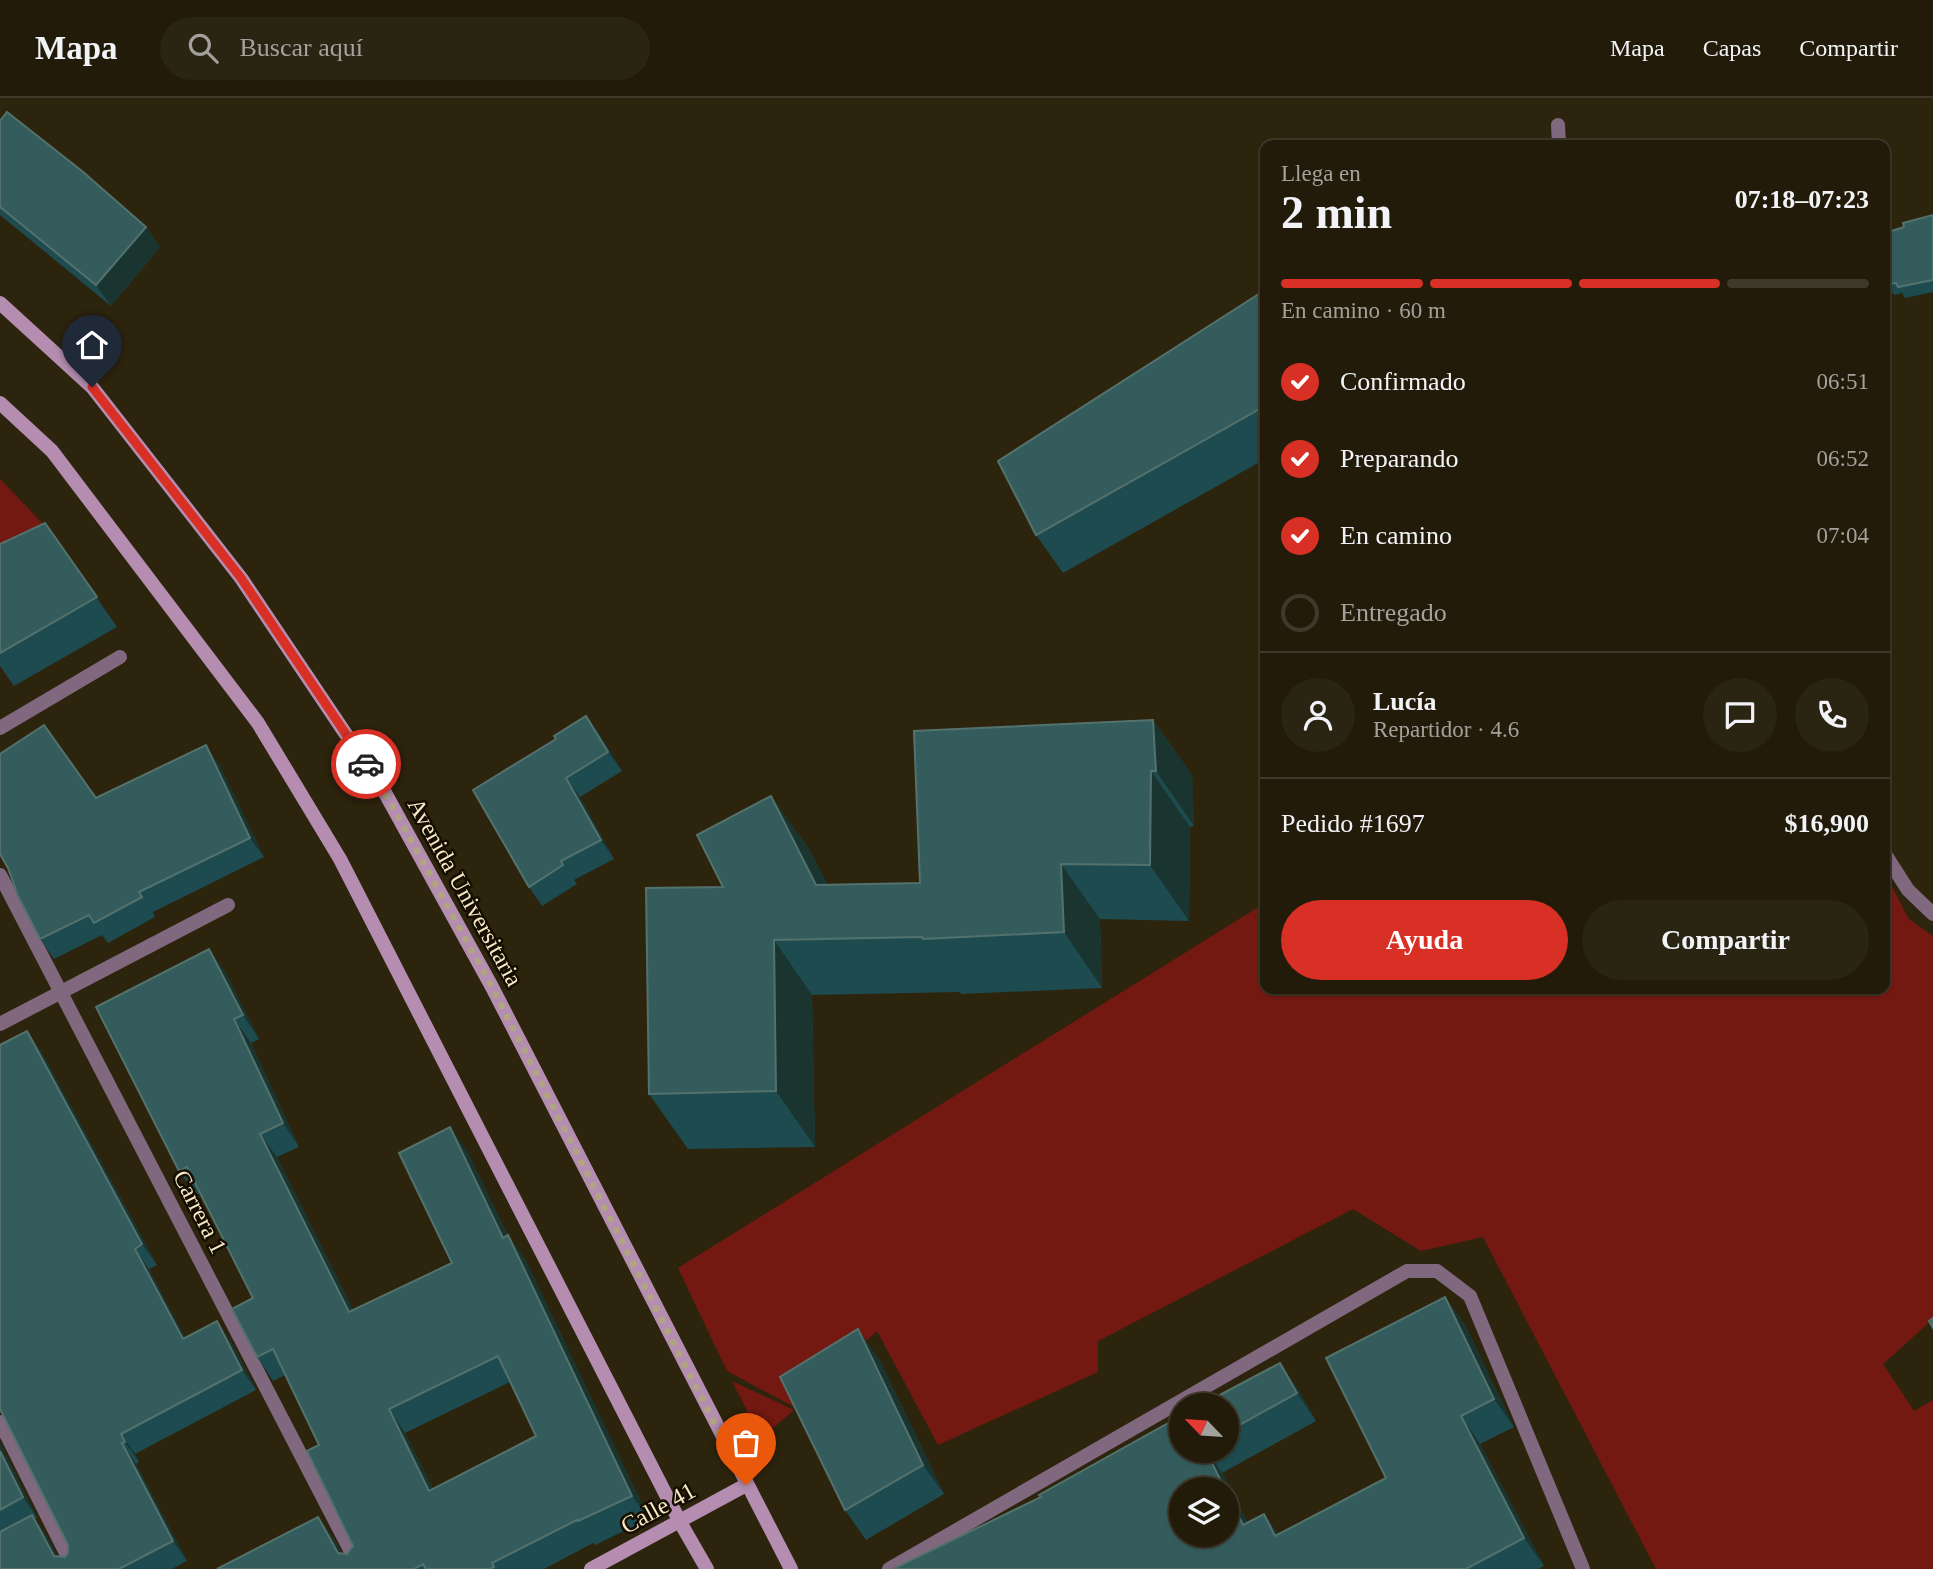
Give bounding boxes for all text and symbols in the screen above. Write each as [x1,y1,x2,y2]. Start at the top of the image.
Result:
search box [160,17,650,80]
icon: search [184,29,222,67]
text: Mapa [35,30,118,66]
text: Buscar aquí [240,33,363,62]
text: Mapa [1610,35,1665,61]
text: Capas [1703,35,1761,61]
text: Compartir [1799,35,1898,61]
text: Llega en [1281,161,1361,186]
text: 07:18–07:23 [1735,185,1869,214]
text: 2 min [1281,187,1392,238]
text: En camino · 60 m [1281,298,1446,323]
pin [62,315,122,387]
icon: home [73,326,111,364]
icon: check [1281,363,1319,401]
text: Confirmado [1340,367,1466,396]
text: 06:51 [1817,369,1869,394]
icon: check [1281,440,1319,478]
text: Preparando [1340,444,1458,473]
text: 06:52 [1817,446,1869,471]
icon: check [1281,517,1319,555]
text: En camino [1340,521,1452,550]
text: 07:04 [1817,523,1869,548]
text: Entregado [1340,598,1447,627]
button: person [1281,678,1355,752]
button: chat [1703,678,1777,752]
button: phone [1795,678,1869,752]
text: Lucía [1373,687,1437,716]
text: Repartidor · 4.6 [1373,717,1519,742]
courier [331,729,401,799]
icon: car [347,745,385,783]
street label: Avenida Universitaria [403,794,528,991]
text: Pedido #1697 [1281,809,1425,838]
text: $16,900 [1785,809,1869,838]
button: Ayuda [1281,900,1568,980]
button: Compartir [1582,900,1869,980]
street label: Carrera 1 [168,1166,232,1258]
north arrow [1169,1393,1239,1463]
map controls [1169,1393,1239,1547]
pin [716,1413,776,1485]
icon: bag [727,1424,765,1462]
street label: Calle 41 [616,1477,700,1539]
button: layers [1169,1477,1239,1547]

